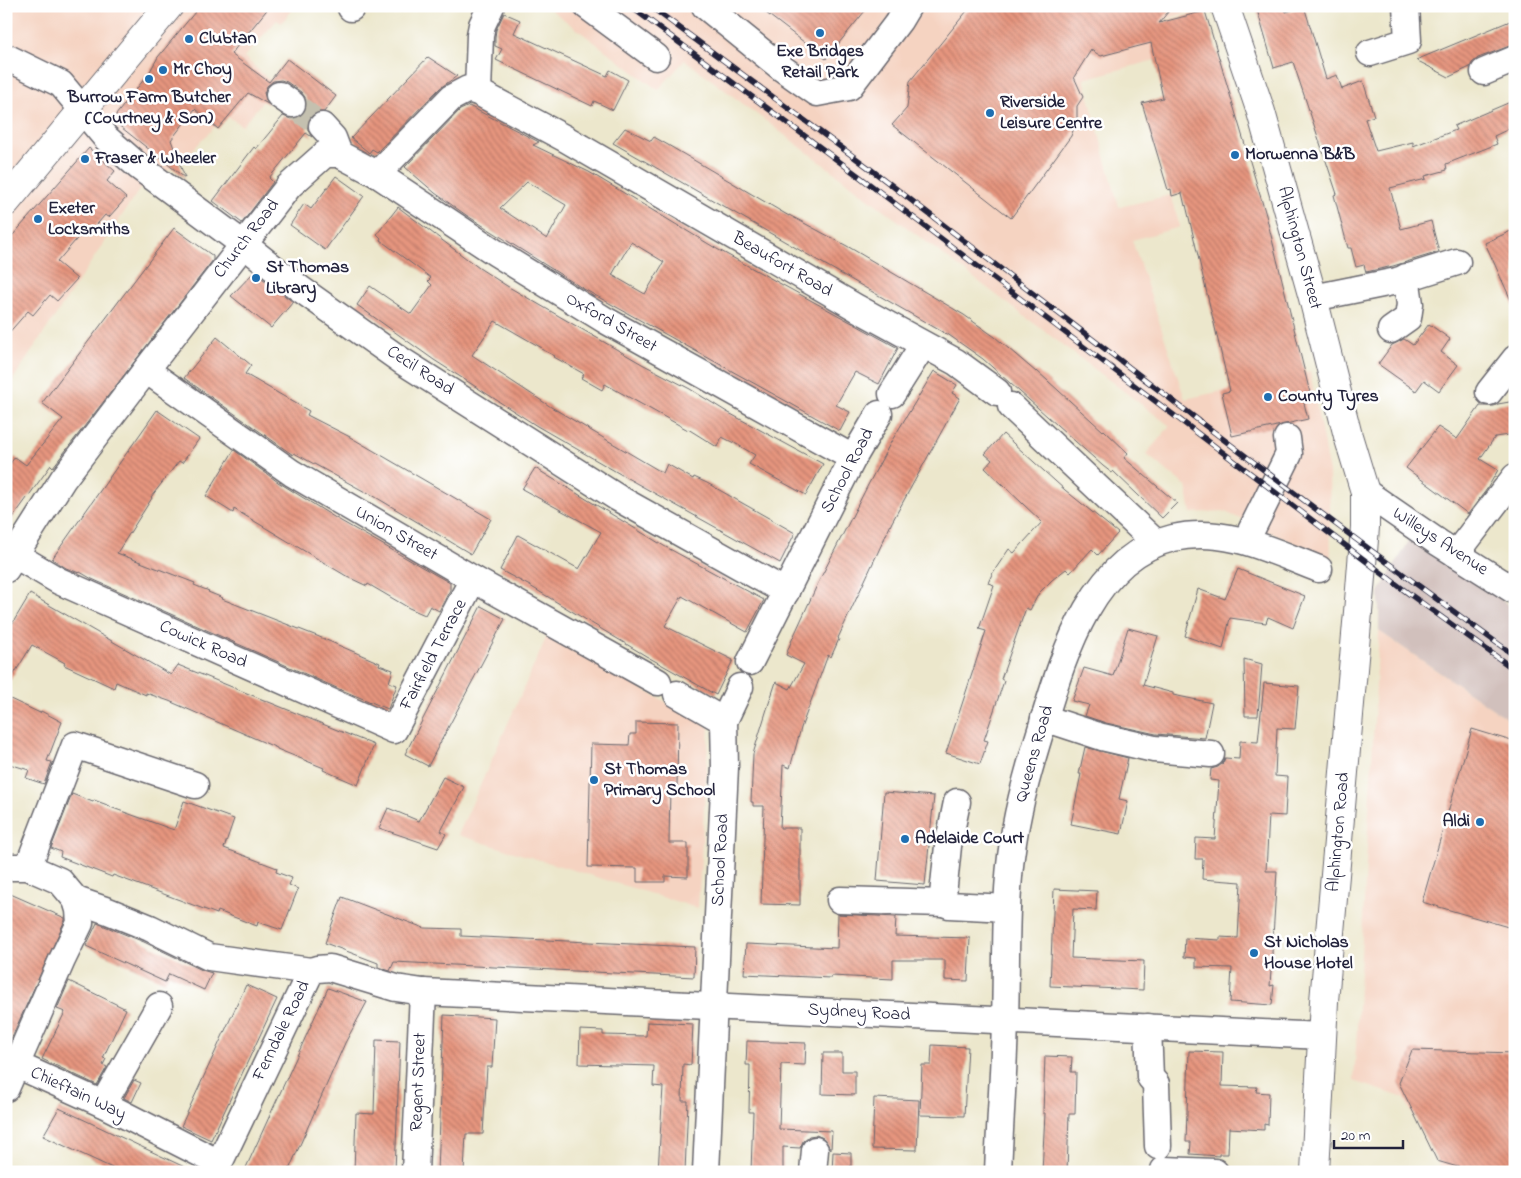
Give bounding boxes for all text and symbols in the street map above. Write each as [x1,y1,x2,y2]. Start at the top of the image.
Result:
place label: Clubtan [199,26,256,52]
marker: Exe Bridges Retail Park [814,27,826,39]
marker: Clubtan [183,33,195,45]
place label: Exe Bridges Retail Park [776,39,864,86]
place label: Mr Choy [173,57,232,84]
marker: Mr Choy [157,64,169,76]
marker: Burrow Farm Butcher (Courtney & Son) [143,73,155,85]
place label: Burrow Farm Butcher (Courtney & Son) [66,85,231,133]
place label: Riverside Leisure Centre [1000,90,1103,137]
marker: Riverside Leisure Centre [984,107,996,119]
place label: Morwenna B&B [1245,142,1355,168]
place label: Fraser & Wheeler [94,146,216,172]
marker: Morwenna B&B [1229,149,1241,161]
marker: Fraser & Wheeler [79,153,91,165]
street label: Alphington Street [1269,184,1328,313]
street label: Church Road [208,194,286,284]
place label: Exeter Locksmiths [48,196,130,243]
marker: Exeter Locksmiths [32,213,44,225]
street label: Beaufort Road [726,225,837,304]
place label: St Thomas Library [266,255,349,303]
marker: St Thomas Library [250,272,262,284]
street label: Oxford Street [560,286,662,360]
street label: Cecil Road [381,339,459,403]
place label: County Tyres [1278,384,1379,411]
marker: County Tyres [1262,391,1274,403]
street label: School Road [815,424,881,518]
street label: Union Street [350,500,442,568]
street label: Willeys Avenue [1387,501,1494,583]
street label: Fairfield Terrace [393,594,475,716]
street label: Cowick Road [155,614,251,676]
street label: Queens Road [1009,703,1061,805]
place label: St Thomas Primary School [604,757,715,805]
street label: Alphington Road [1321,771,1358,893]
marker: St Thomas Primary School [588,774,600,786]
place label: Aldi [1443,809,1470,835]
street label: School Road [706,813,736,907]
marker: Aldi [1474,816,1486,828]
place label: Adelaide Court [915,826,1025,852]
marker: Adelaide Court [899,833,911,845]
place label: St Nicholas House Hotel [1264,930,1353,977]
marker: St Nicholas House Hotel [1248,947,1260,959]
street label: Ferndale Road [246,976,318,1086]
street label: Sydney Road [807,997,911,1029]
street label: Regent Street [404,1032,435,1132]
street label: Chieftain Way [26,1060,130,1128]
scale bar [1334,1118,1402,1150]
text: 20 m [1341,1125,1371,1147]

